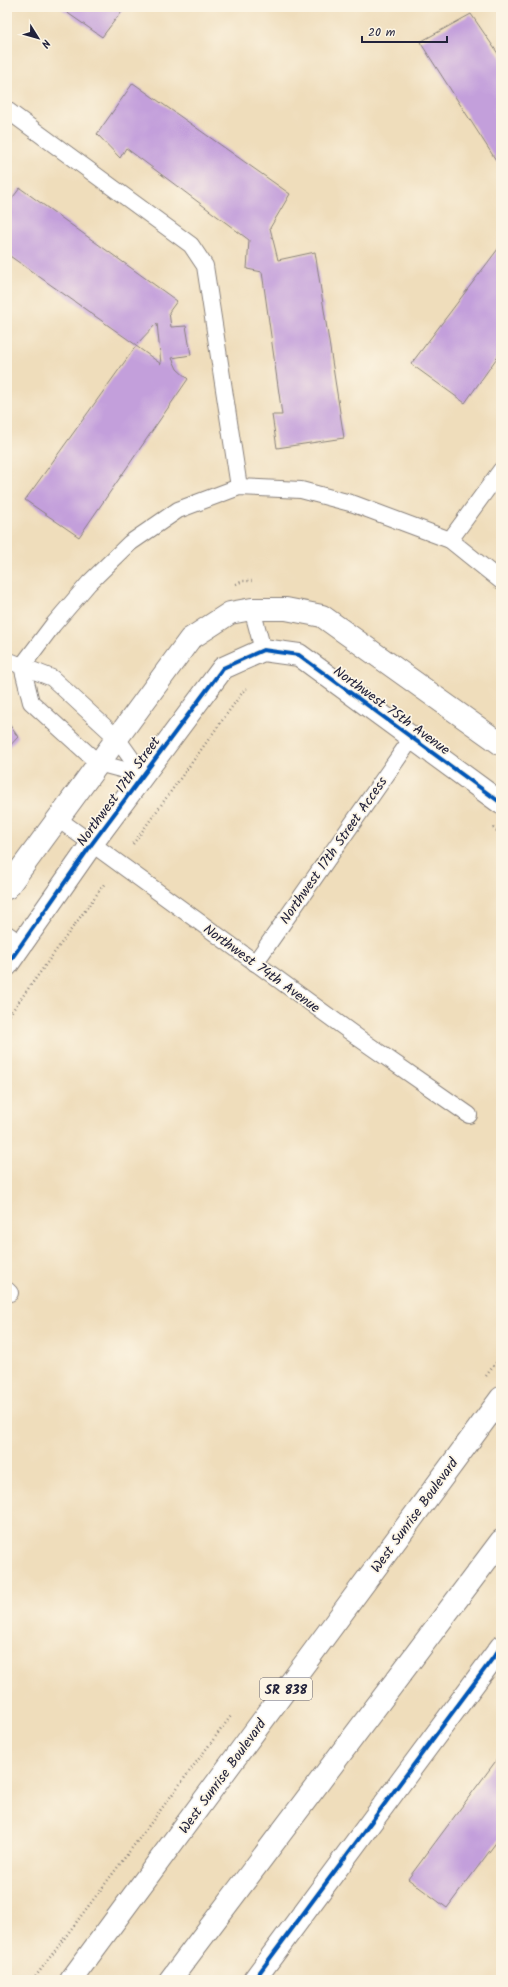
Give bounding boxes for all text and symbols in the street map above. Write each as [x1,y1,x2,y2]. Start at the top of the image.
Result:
north arrow [18,18,58,58]
scale bar [362,18,447,44]
text: 20 m [368,23,396,42]
text: N [36,35,54,52]
street label: Northwest 75th Avenue [328,661,455,761]
street label: Northwest 17th Street [71,732,167,851]
street label: Northwest 17th Street Access [274,772,393,929]
street label: Northwest 74th Avenue [198,919,325,1019]
street label: West Sunrise Boulevard [365,1453,465,1578]
road number: SR 838 [260,1678,312,1700]
street label: West Sunrise Boulevard [173,1714,273,1839]

